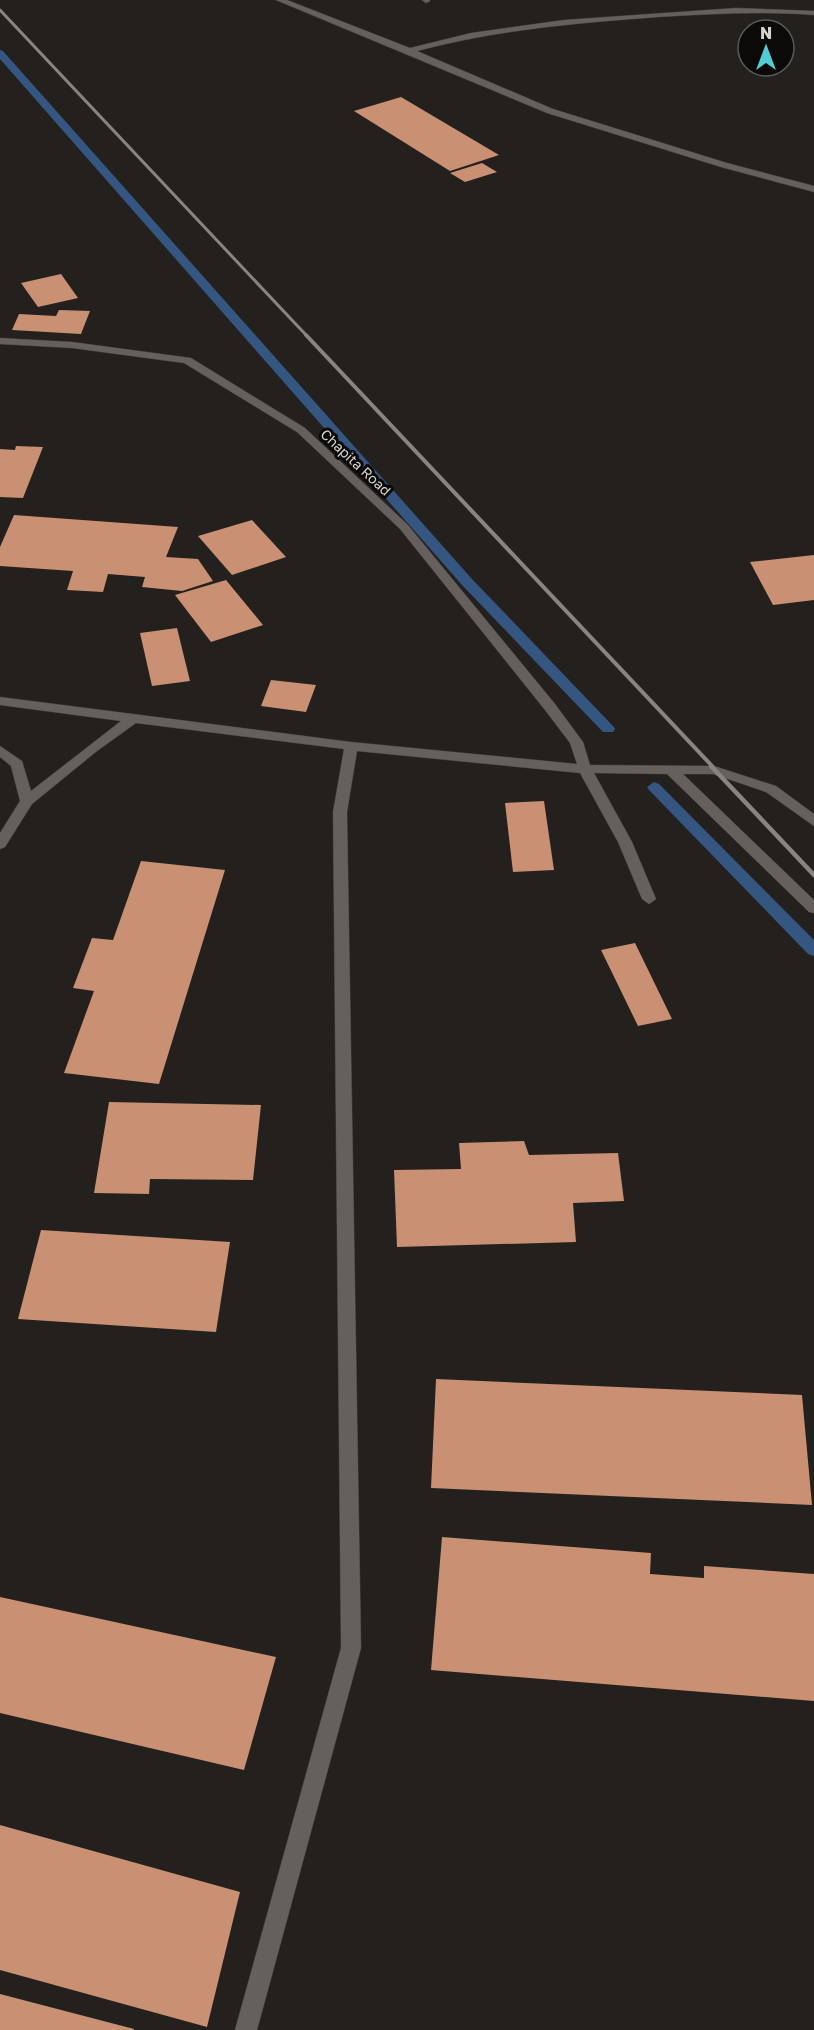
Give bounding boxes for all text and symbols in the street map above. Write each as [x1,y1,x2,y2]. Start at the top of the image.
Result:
north arrow [736,18,796,78]
text: N [760,23,772,43]
street label: Chapita Road [317,425,395,499]

